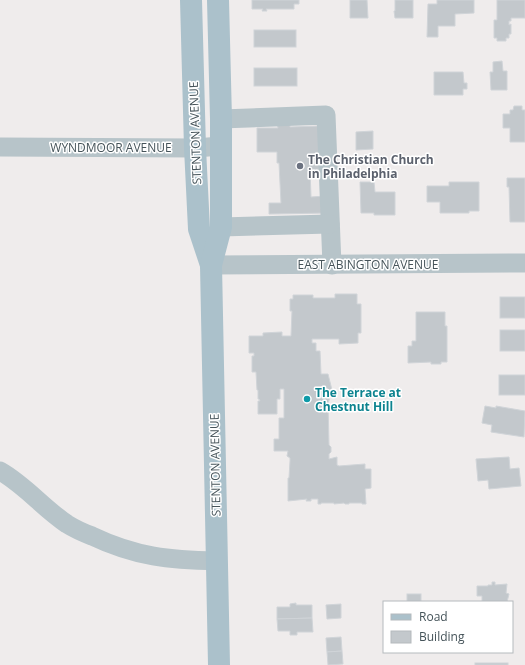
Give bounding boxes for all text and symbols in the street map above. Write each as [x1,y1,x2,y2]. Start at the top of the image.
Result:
street label: STENTON AVENUE [185,81,205,185]
street label: WYNDMOOR AVENUE [50,139,172,156]
place label: The Christian Church in Philadelphia [308,151,434,182]
marker: The Christian Church in Philadelphia [295,161,305,171]
street label: EAST ABINGTON AVENUE [298,256,438,273]
place label: The Terrace at Chestnut Hill [315,384,401,415]
marker: The Terrace at Chestnut Hill [302,394,312,404]
street label: STENTON AVENUE [206,413,224,517]
legend [383,601,513,653]
text: Road [419,608,448,625]
text: Building [419,628,465,645]

